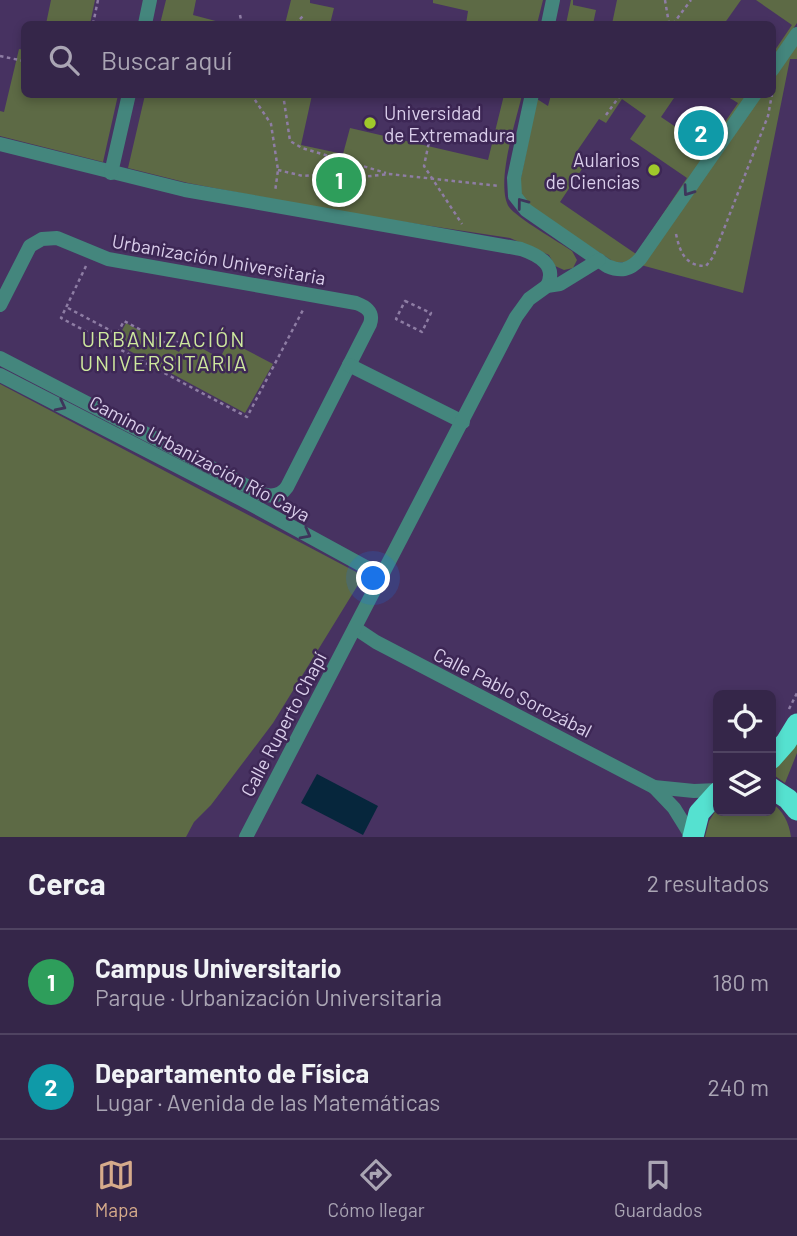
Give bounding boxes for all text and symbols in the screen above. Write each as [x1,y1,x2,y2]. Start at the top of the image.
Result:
search box [21,21,776,98]
icon: search [45,41,83,79]
text: Buscar aquí [101,44,232,75]
place label: Universidad de Extremadura [384,101,515,146]
pin: 2 [678,107,724,159]
marker: Universidad de Extremadura [362,115,378,131]
place label: Aularios de Ciencias [546,148,640,193]
pin: 1 [316,154,362,206]
marker: Aularios de Ciencias [646,162,662,178]
one-way arrow [684,183,696,196]
one-way arrow [518,199,530,211]
street label: Urbanización Universitaria [110,229,328,289]
district label: URBANIZACIÓN UNIVERSITARIA [79,326,249,375]
street label: Camino Urbanización Río Caya [86,390,314,526]
one-way arrow [54,398,66,412]
one-way arrow [298,526,311,539]
your location [356,561,390,595]
street label: Calle Pablo Sorozábal [430,642,596,742]
street label: Calle Ruperto Chapí [235,648,331,800]
map controls [713,690,776,816]
button: locate [713,690,776,753]
button: layers [713,753,776,816]
text: Cerca [28,865,106,901]
text: 2 resultados [647,869,769,897]
text: Campus Universitario [95,952,342,983]
text: 1 [47,968,55,996]
text: 180 m [712,968,769,996]
text: Parque · Urbanización Universitaria [95,983,442,1011]
text: Departamento de Física [95,1057,369,1088]
text: 2 [45,1073,57,1101]
text: 240 m [707,1073,769,1101]
text: Lugar · Avenida de las Matemáticas [95,1088,440,1116]
tab: Mapa [95,1156,138,1221]
tab: Cómo llegar [328,1156,425,1221]
tab: Guardados [614,1156,702,1221]

